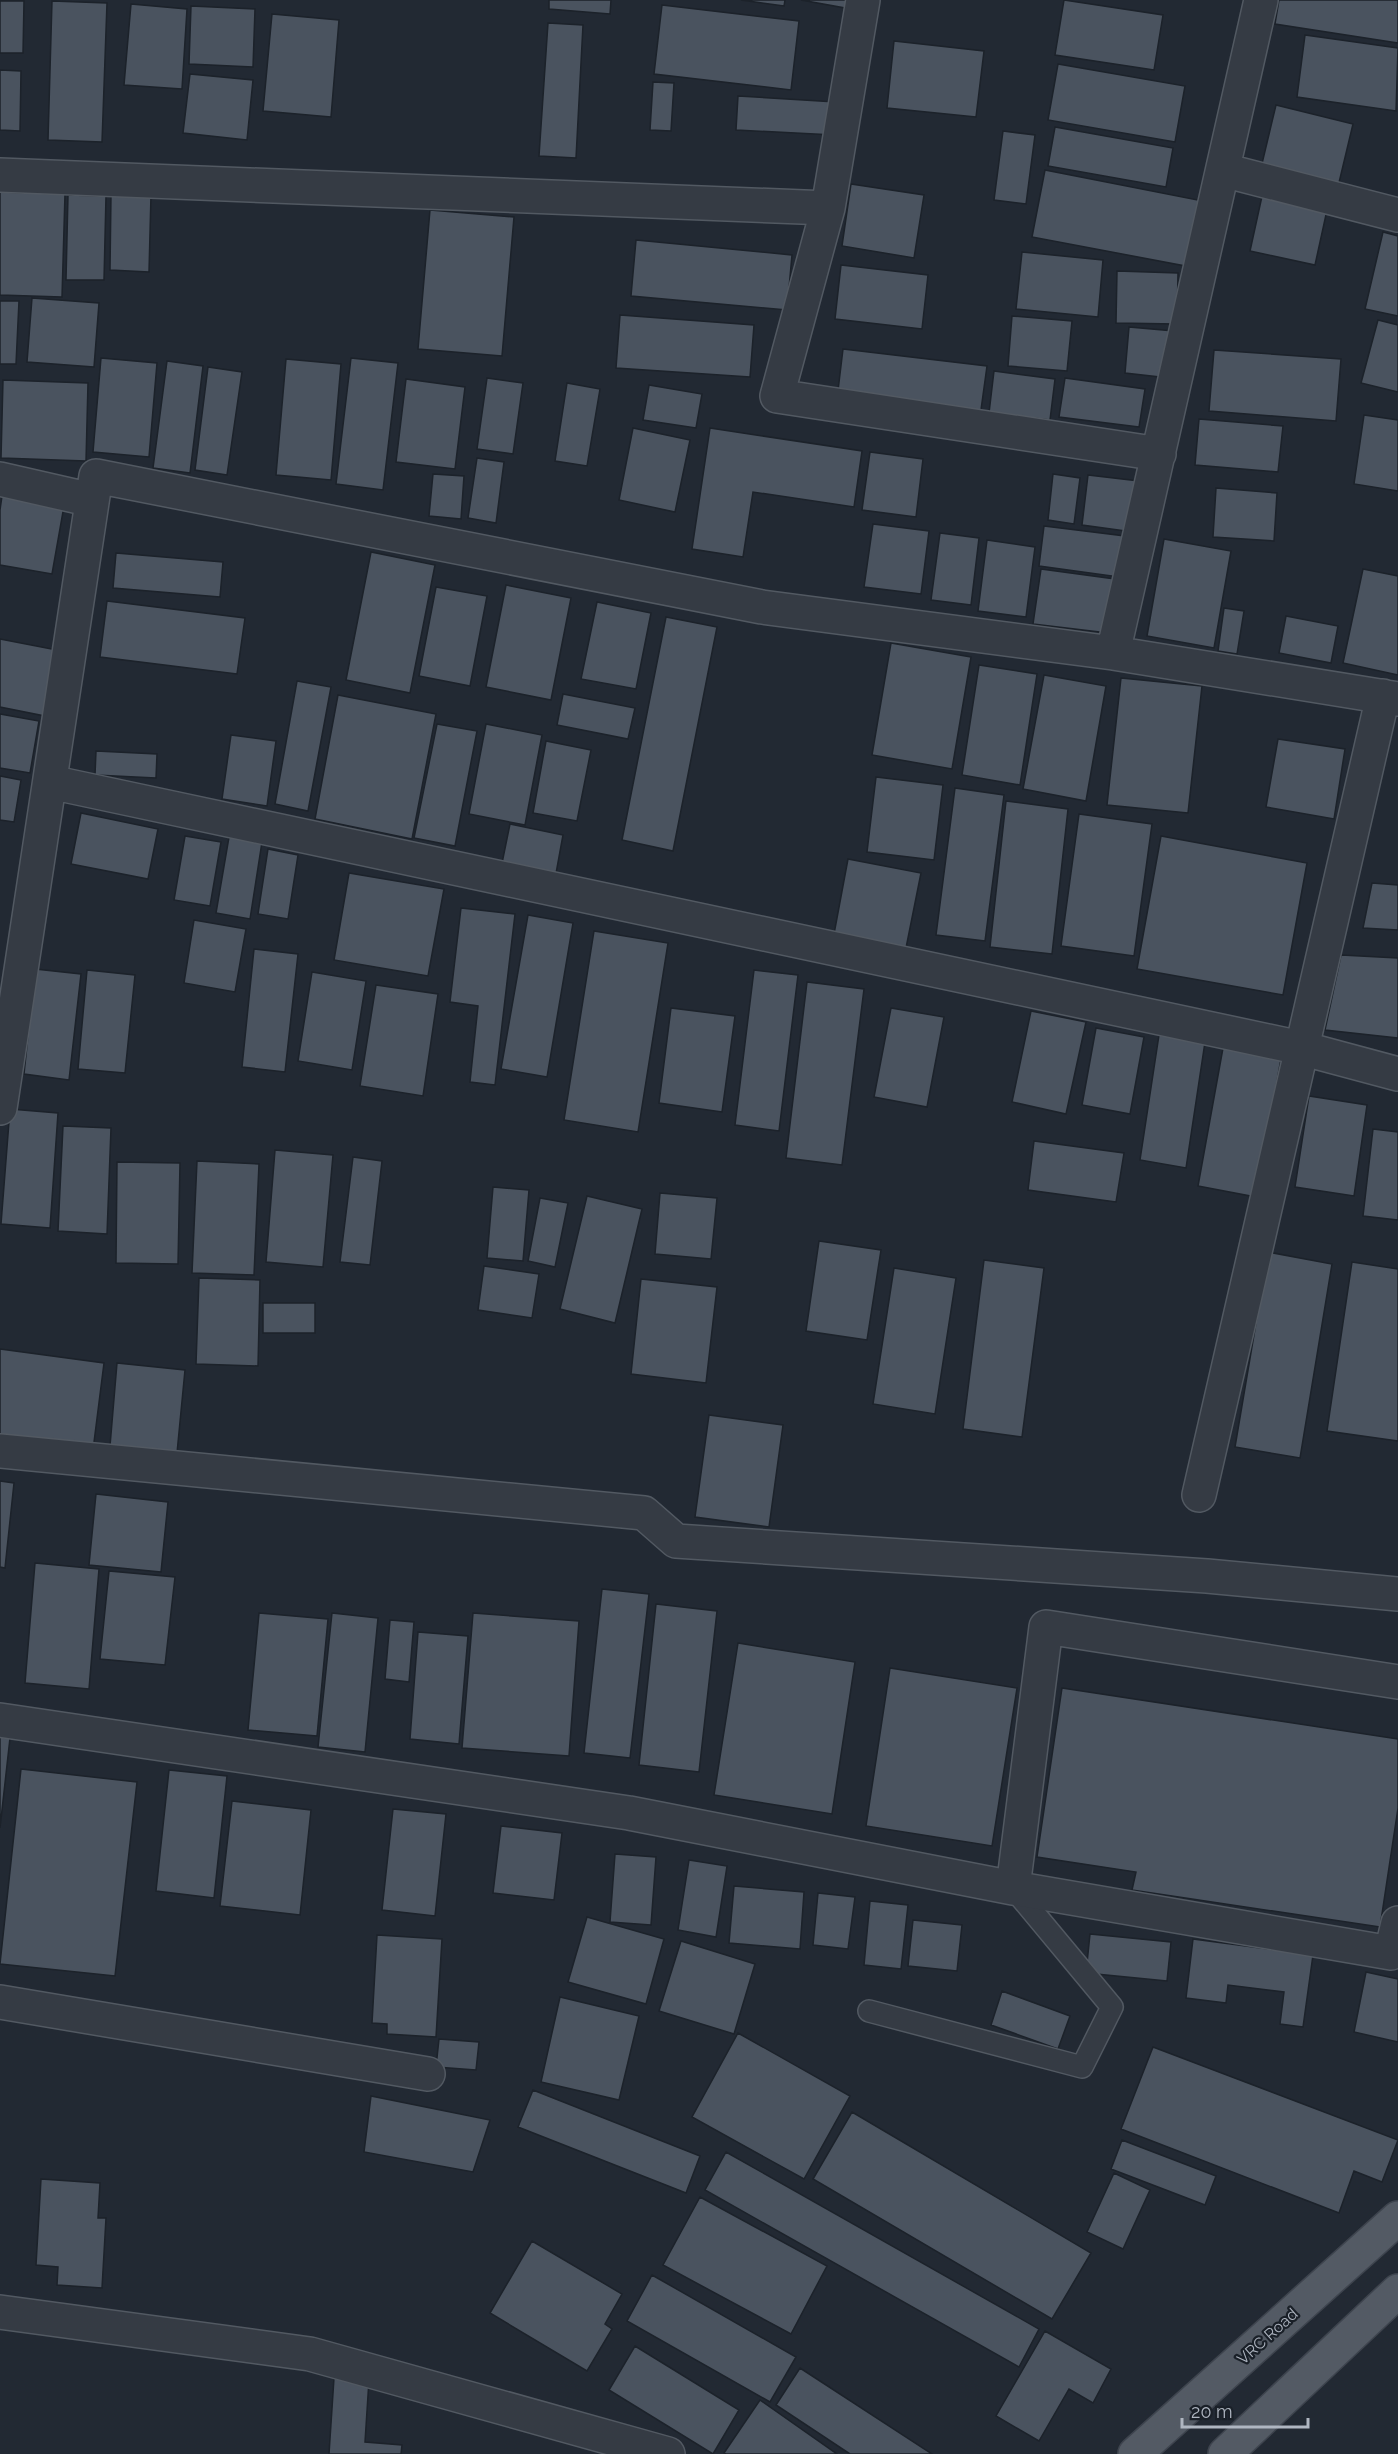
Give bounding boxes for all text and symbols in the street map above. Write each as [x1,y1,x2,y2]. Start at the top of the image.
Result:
street label: VRC Road [1233,2304,1301,2368]
scale bar [1182,2391,1308,2429]
text: 20 m [1191,2401,1233,2422]

